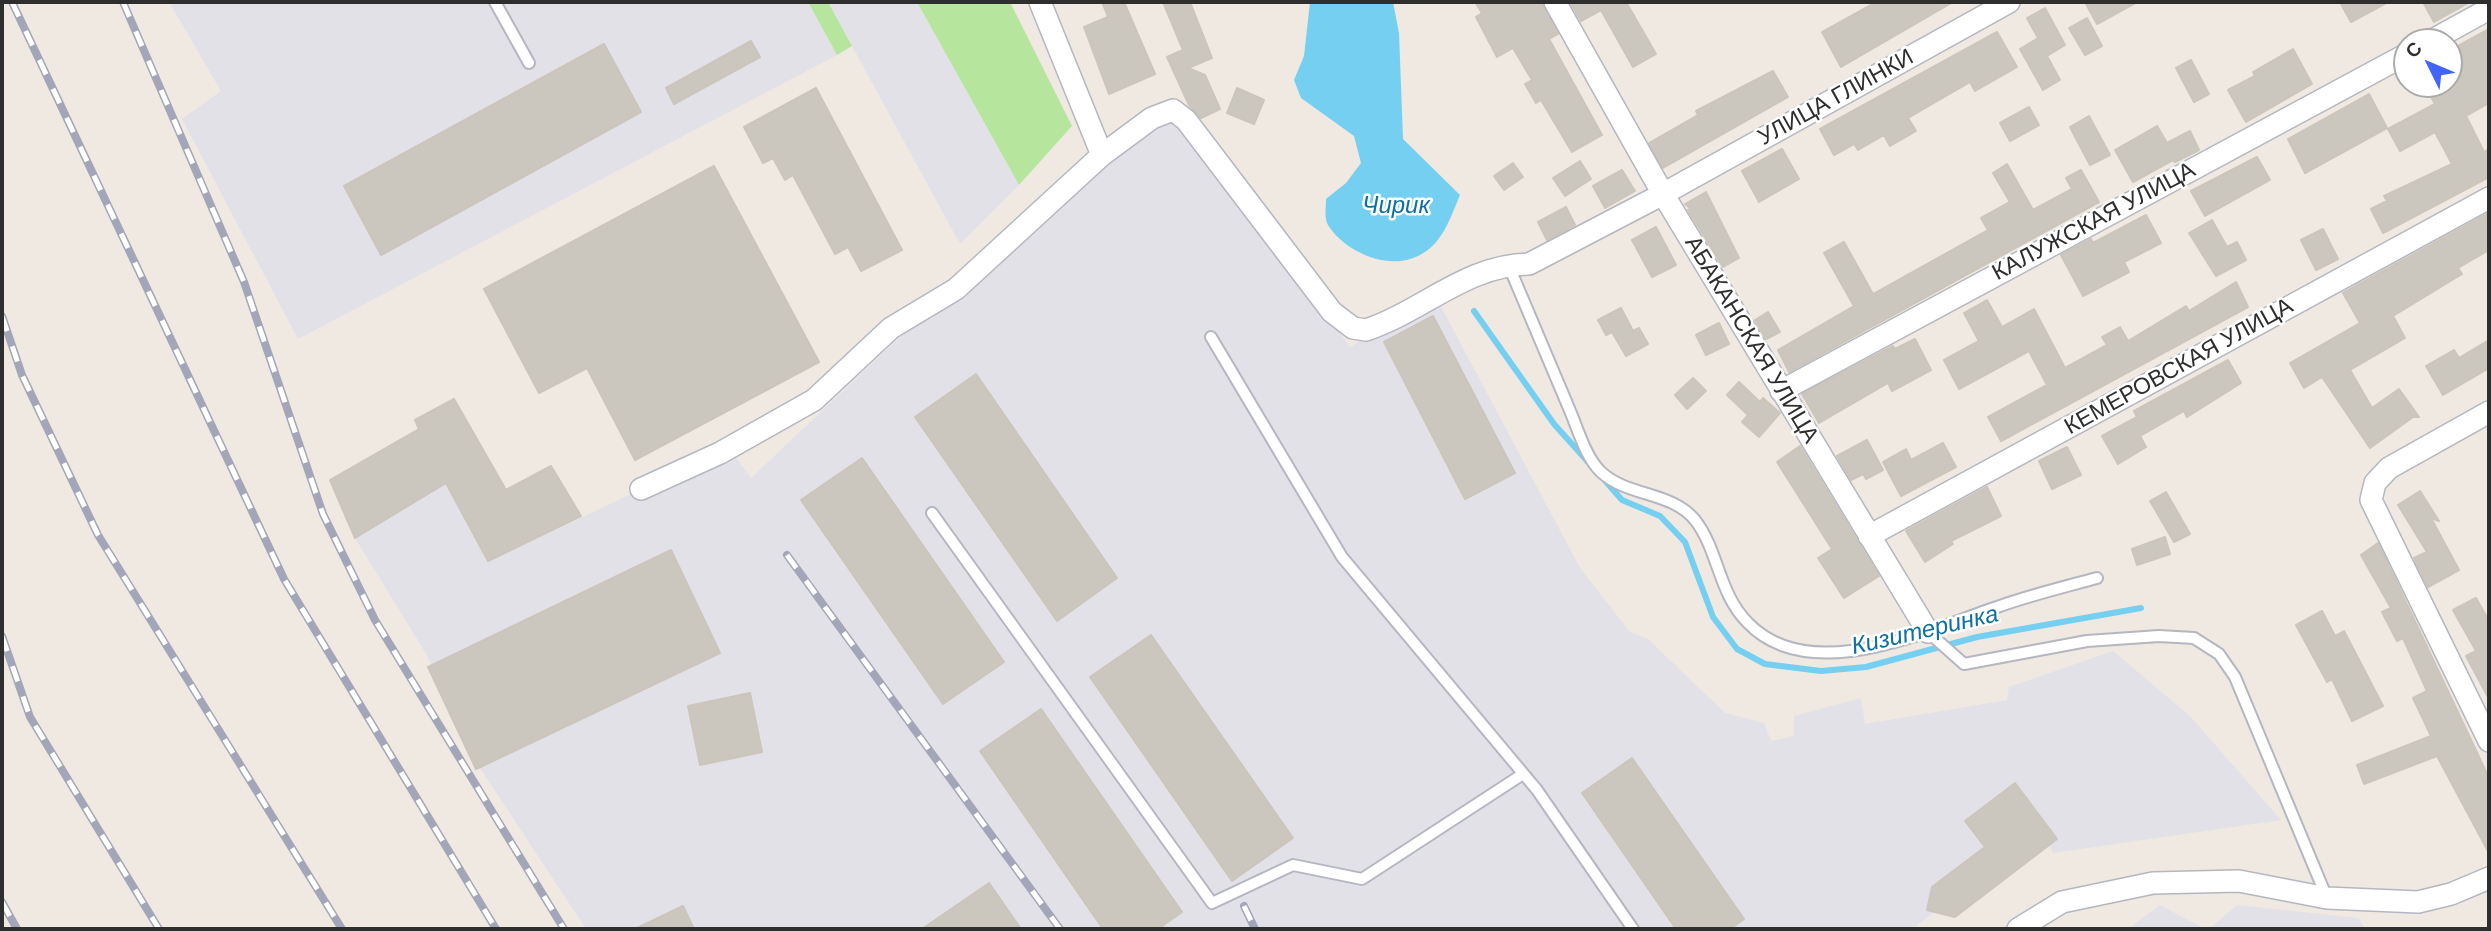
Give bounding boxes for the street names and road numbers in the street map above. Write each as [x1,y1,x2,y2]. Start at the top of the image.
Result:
street label: УЛИЦА ГЛИНКИ [1753,44,1919,152]
street label: КАЛУЖСКАЯ УЛИЦА [1988,157,2200,287]
street label: АБАКАНСКАЯ УЛИЦА [1678,231,1824,449]
street label: КЕМЕРОВСКАЯ УЛИЦА [2060,293,2298,441]

